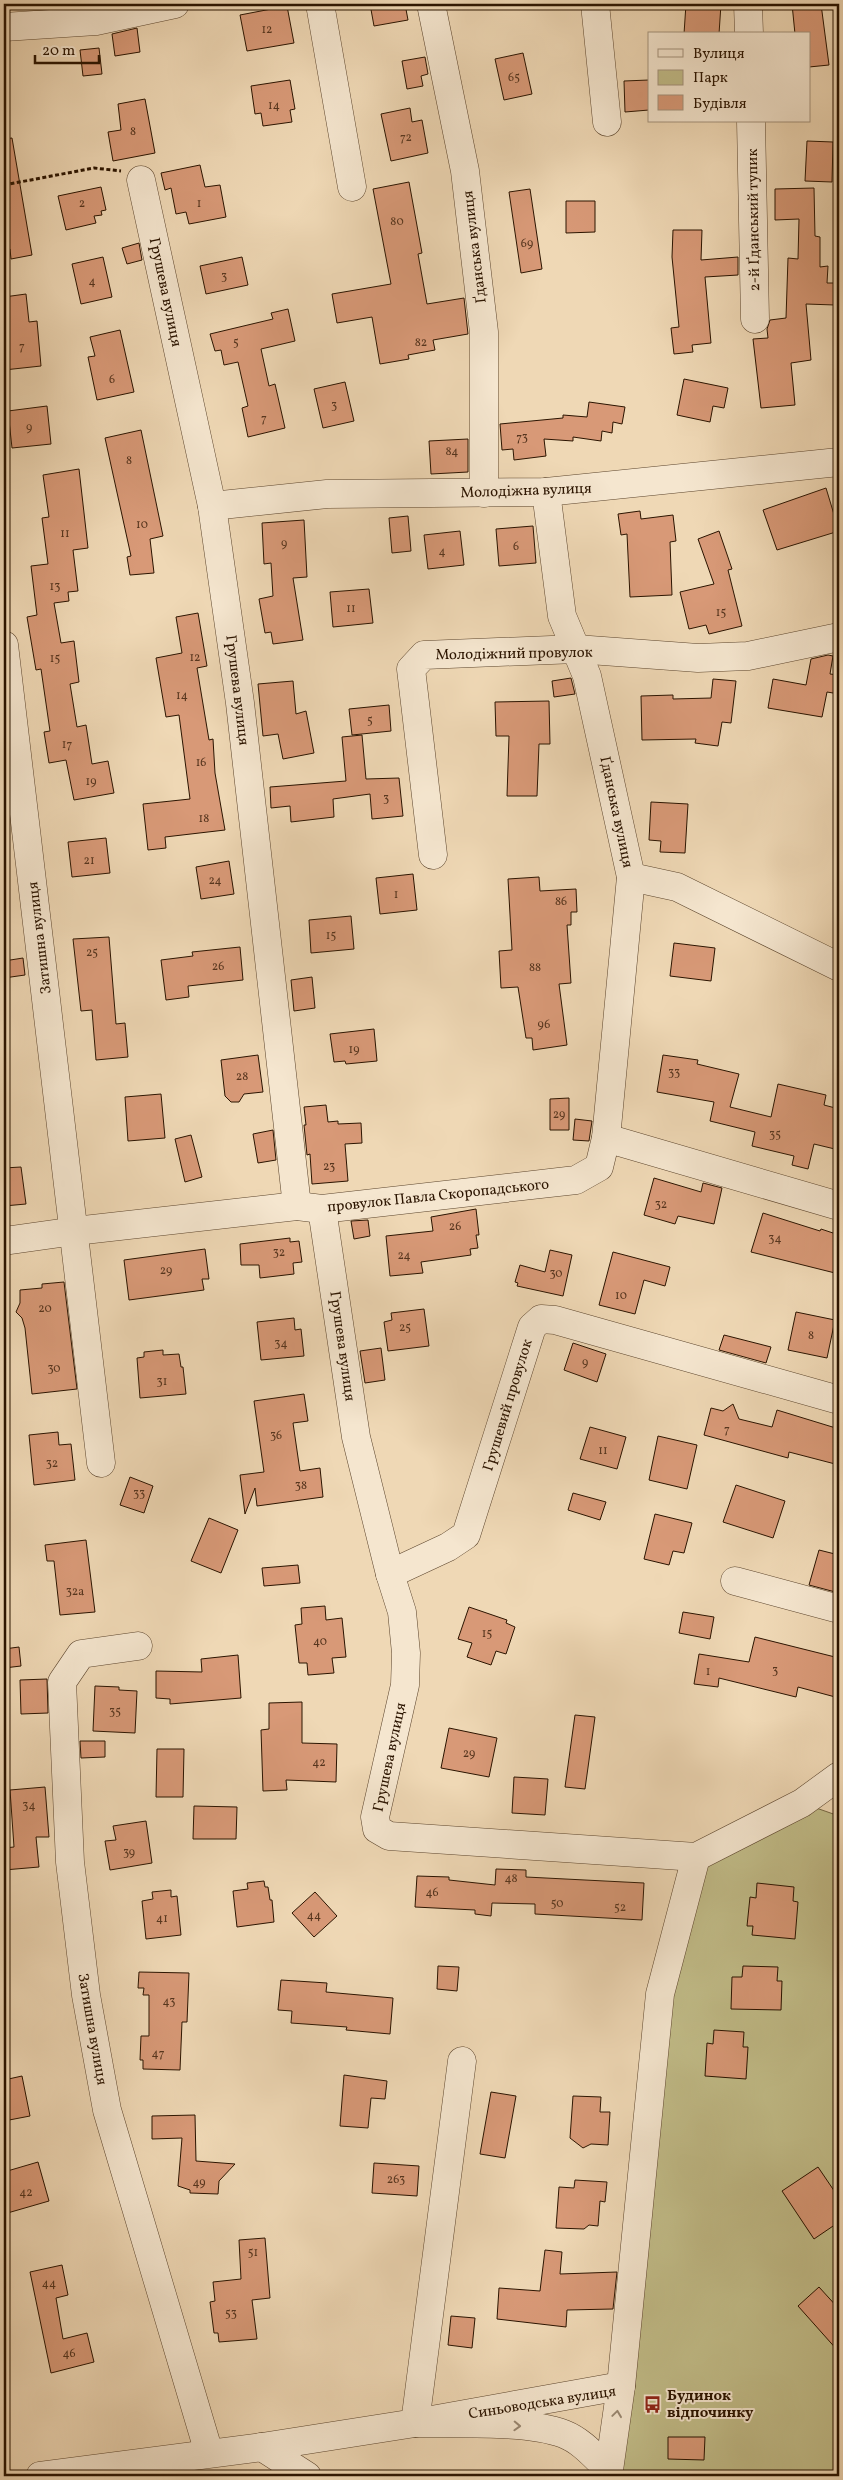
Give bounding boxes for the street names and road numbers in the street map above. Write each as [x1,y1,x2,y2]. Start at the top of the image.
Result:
street label: 2-й Ґданський тупик [743,148,766,291]
street label: Ґданська вулиця [458,189,493,304]
street label: Грушева вулиця [143,236,186,349]
street label: Молодіжна вулиця [460,479,592,504]
street label: Грушева вулиця [219,634,254,747]
street label: Молодіжний провулок [435,643,593,666]
street label: Ґданська вулиця [593,755,638,870]
street label: Затишна вулиця [23,880,58,995]
street label: провулок Павла Скоропадського [326,1174,550,1219]
street label: Грушева вулиця [323,1290,360,1403]
street label: Грушевий провулок [478,1337,538,1474]
street label: Грушева вулиця [369,1701,412,1814]
street label: Затишна вулиця [71,1972,112,2087]
street label: Синьоводська вулиця [467,2381,618,2426]

